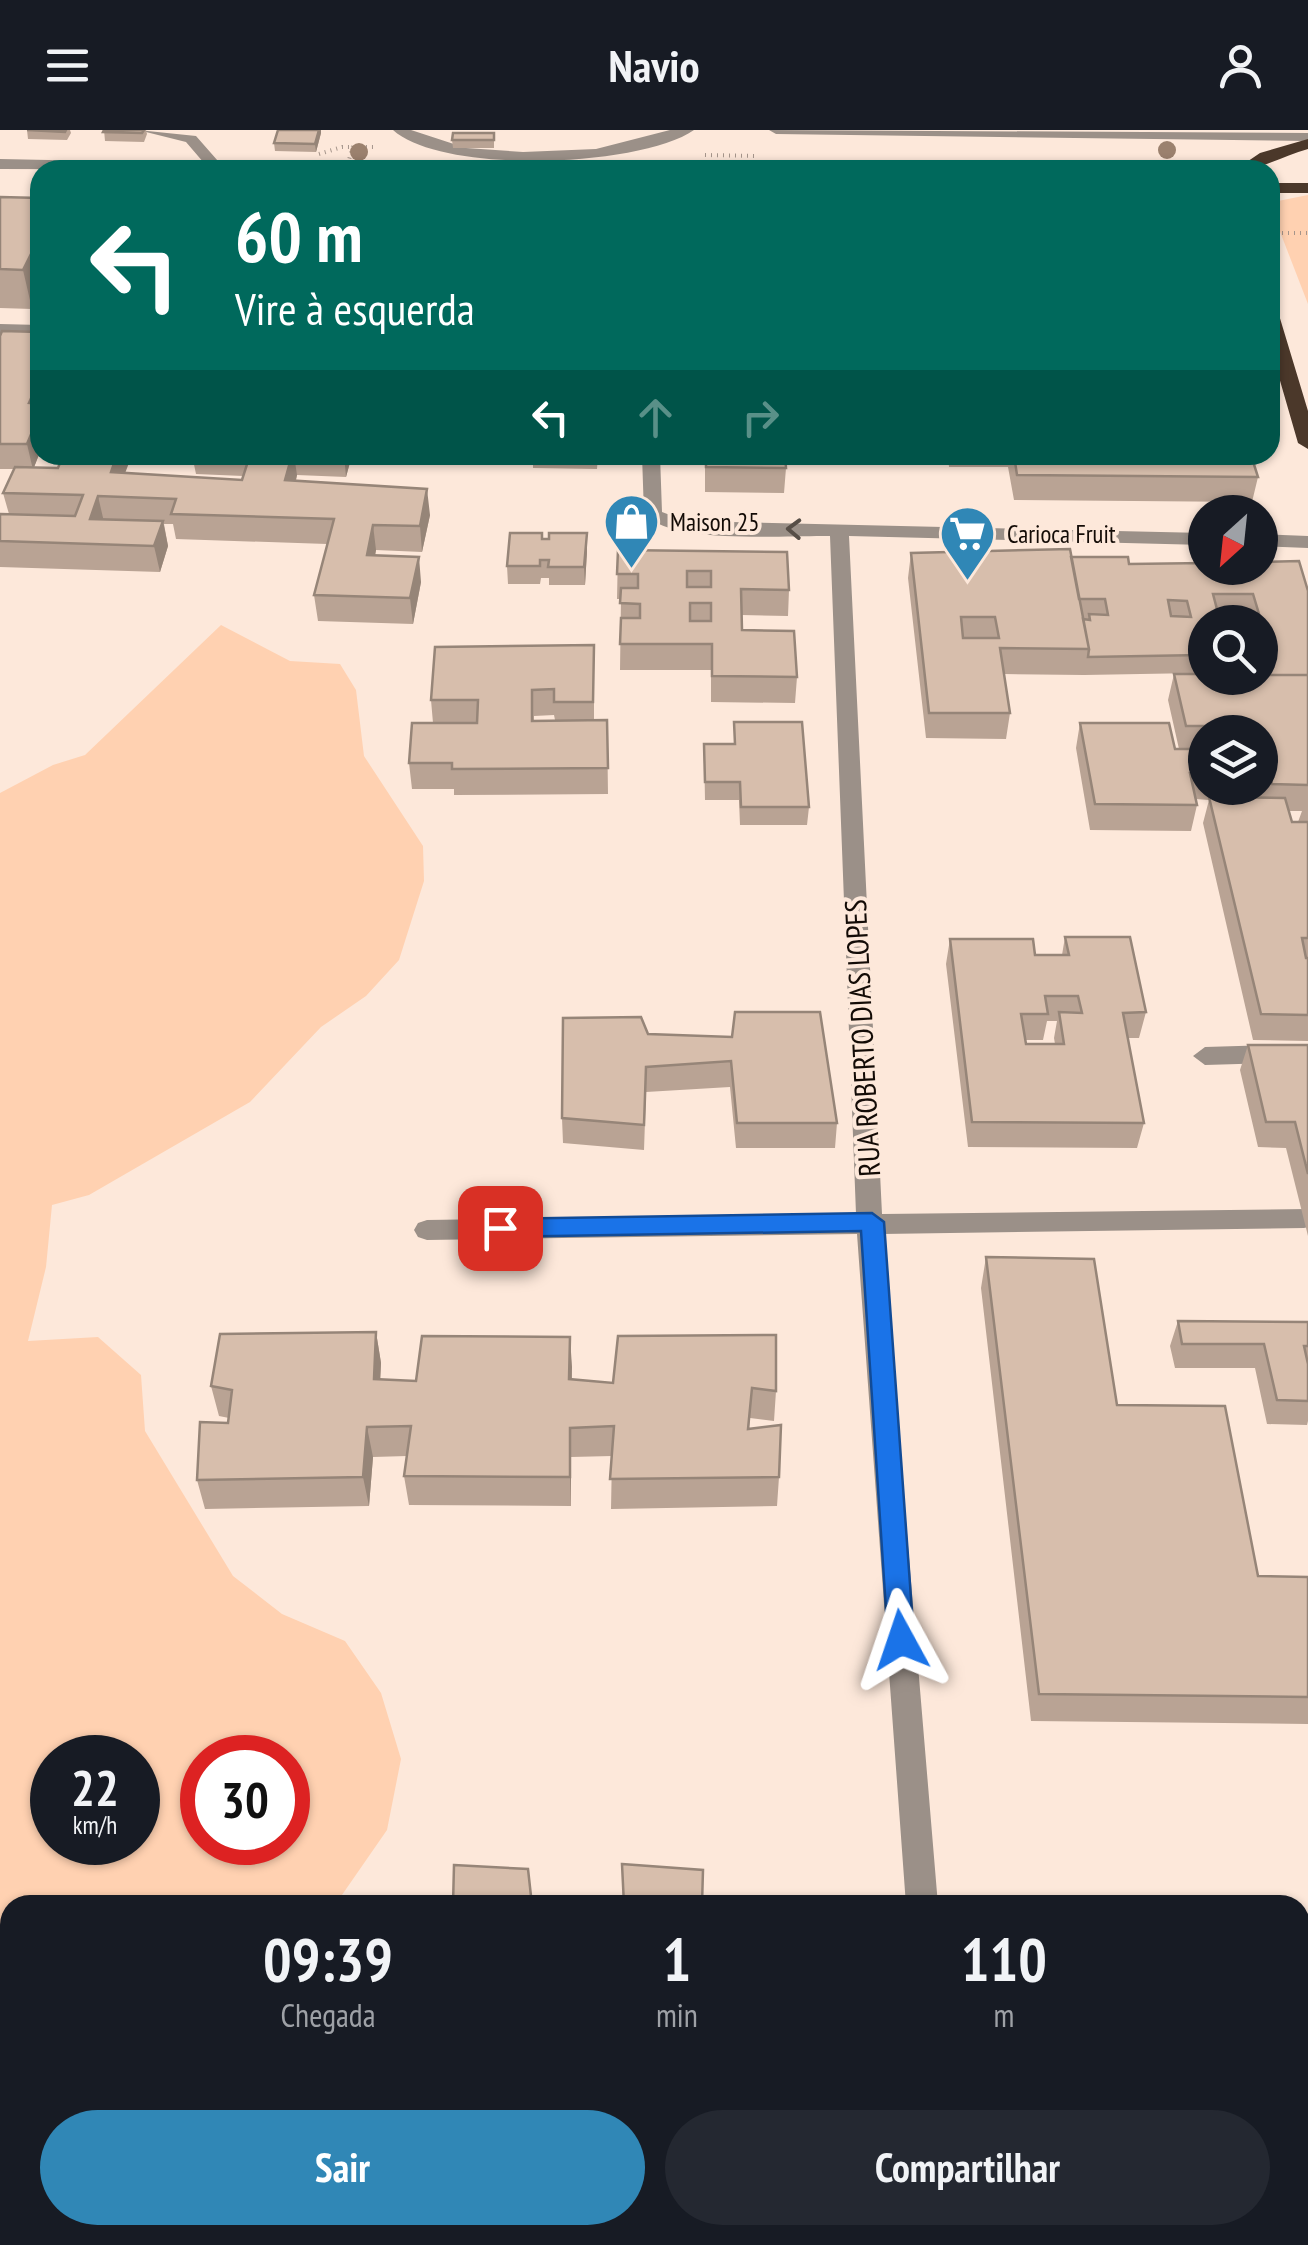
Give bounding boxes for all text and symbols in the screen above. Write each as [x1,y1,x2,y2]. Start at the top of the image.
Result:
text: Navio [609,36,700,94]
icon: menu [40,38,95,93]
icon: person [1213,38,1268,93]
text: 60 m [235,191,363,281]
icon: left [70,200,200,330]
text: Vire à esquerda [235,279,475,337]
icon: left [523,390,578,445]
icon: ahead [628,390,683,445]
icon: right [733,390,788,445]
shop icon: Maison 25 [601,492,661,571]
north arrow [1188,495,1278,585]
map controls [1188,495,1278,805]
supermarket icon: Carioca Fruit [938,504,998,583]
place label: Maison 25 [670,506,759,538]
one-way arrow [786,518,802,539]
place label: Carioca Fruit [1007,518,1116,550]
button: search [1188,605,1278,695]
button: layers [1188,715,1278,805]
street label: RUA ROBERTO DIAS LOPES [835,899,888,1178]
pin [458,1186,543,1271]
icon: arrive [473,1201,528,1256]
position arrow [849,1588,953,1692]
speed limit sign: 30 [180,1735,310,1865]
text: 22 [71,1755,119,1820]
text: km/h [73,1809,117,1841]
text: 09:39 [263,1920,393,1998]
text: 1 [663,1920,691,1998]
text: 110 [961,1920,1047,1998]
text: Chegada [280,1994,375,2036]
text: min [656,1994,698,2036]
text: m [993,1994,1014,2036]
button: Sair [40,2110,645,2225]
button: Compartilhar [665,2110,1270,2225]

